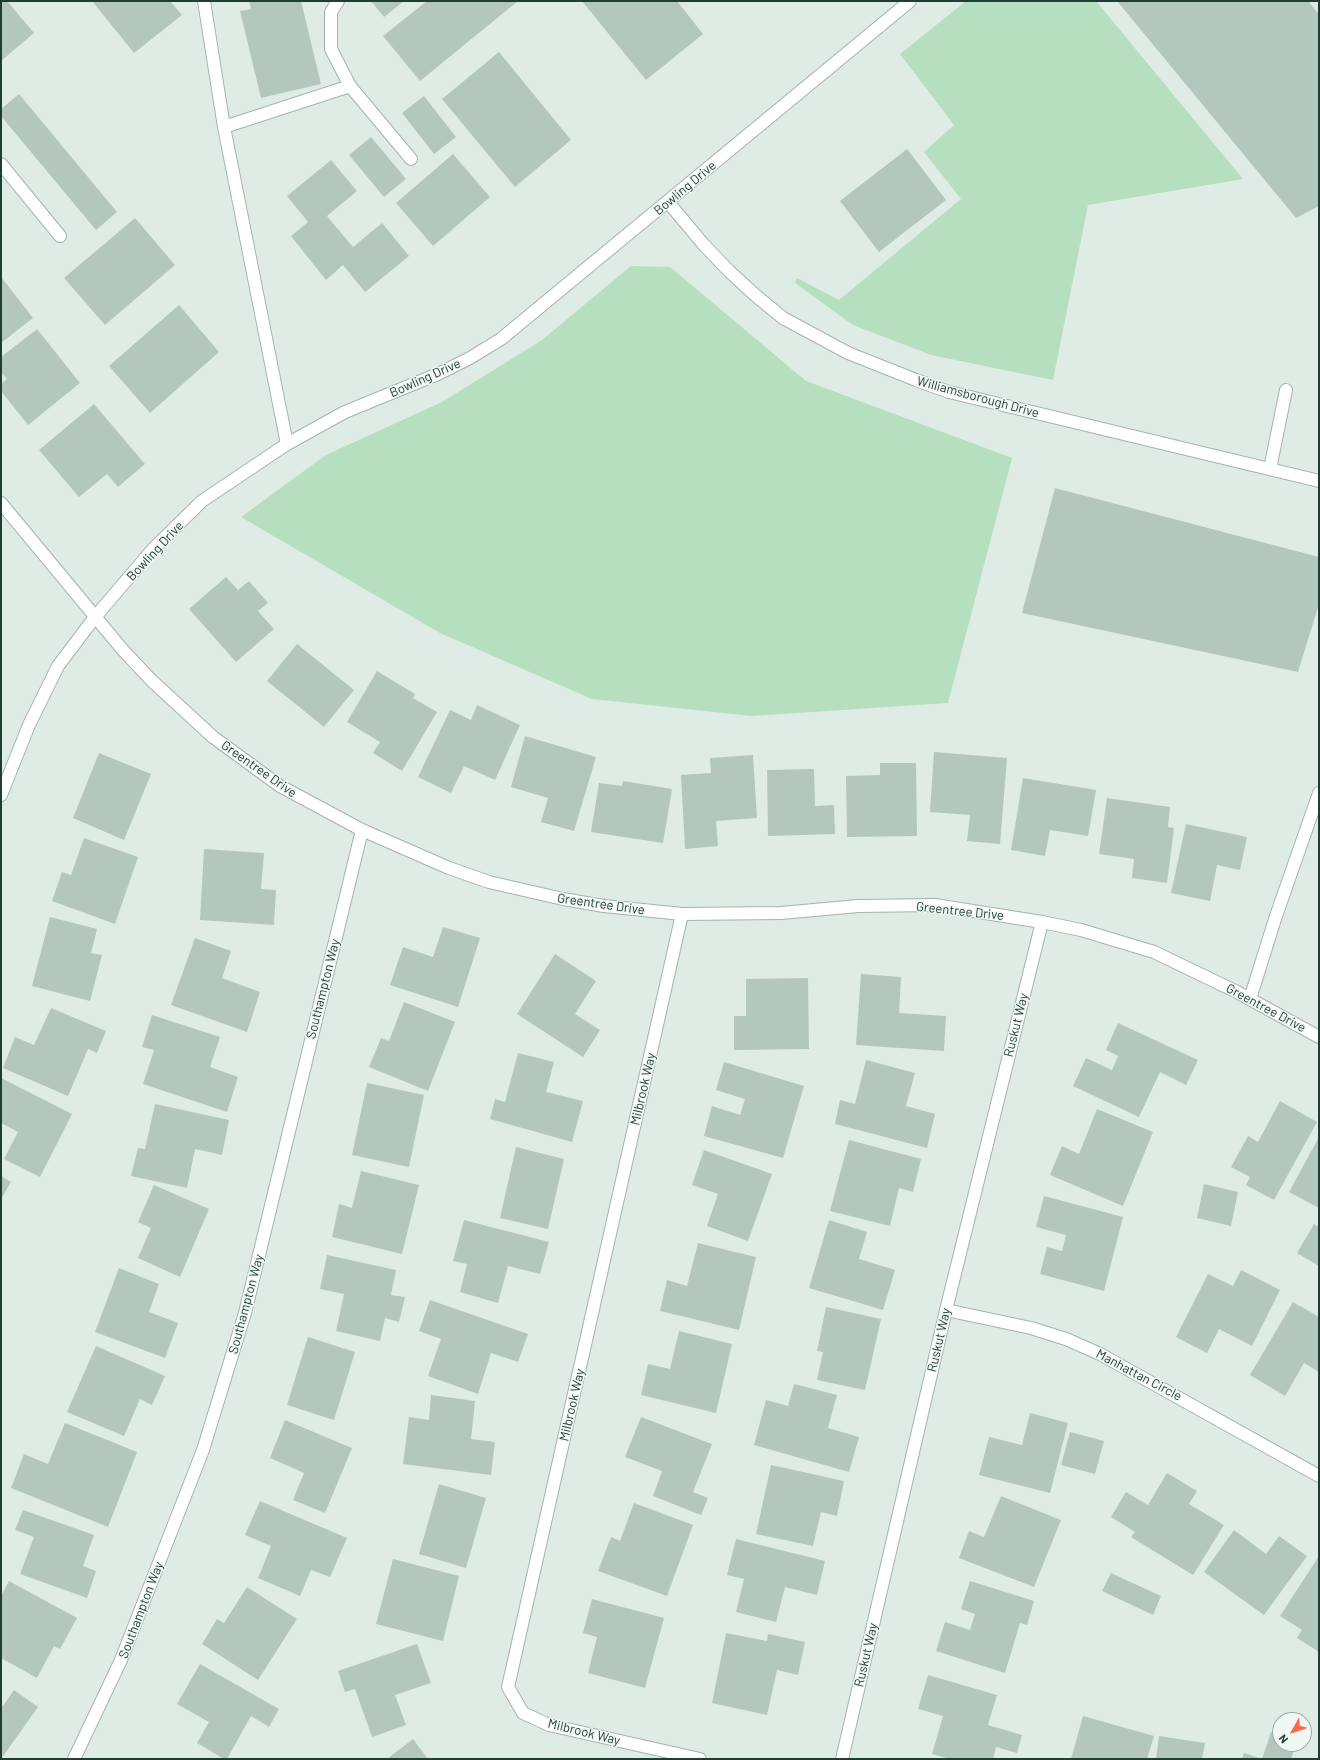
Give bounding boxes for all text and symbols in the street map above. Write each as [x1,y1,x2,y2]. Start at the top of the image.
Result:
street label: Bowling Drive [651,158,719,218]
street label: Bowling Drive [387,355,463,401]
street label: Williamsborough Drive [915,373,1041,421]
street label: Bowling Drive [123,518,187,584]
street label: Greentree Drive [218,737,300,801]
street label: Greentree Drive [556,890,646,918]
street label: Greentree Drive [915,899,1005,923]
street label: Southampton Way [303,937,343,1041]
street label: Greentree Drive [1223,980,1309,1036]
street label: Ruskut Way [1001,991,1031,1059]
street label: Milbrook Way [627,1051,659,1127]
street label: Southampton Way [225,1252,267,1356]
street label: Ruskut Way [924,1306,954,1374]
street label: Manhattan Circle [1093,1346,1185,1404]
street label: Milbrook Way [556,1367,588,1443]
street label: Southampton Way [115,1559,167,1661]
street label: Ruskut Way [851,1621,881,1689]
north arrow [1272,1712,1312,1752]
street label: Milbrook Way [546,1715,622,1749]
text: N [1276,1732,1290,1746]

